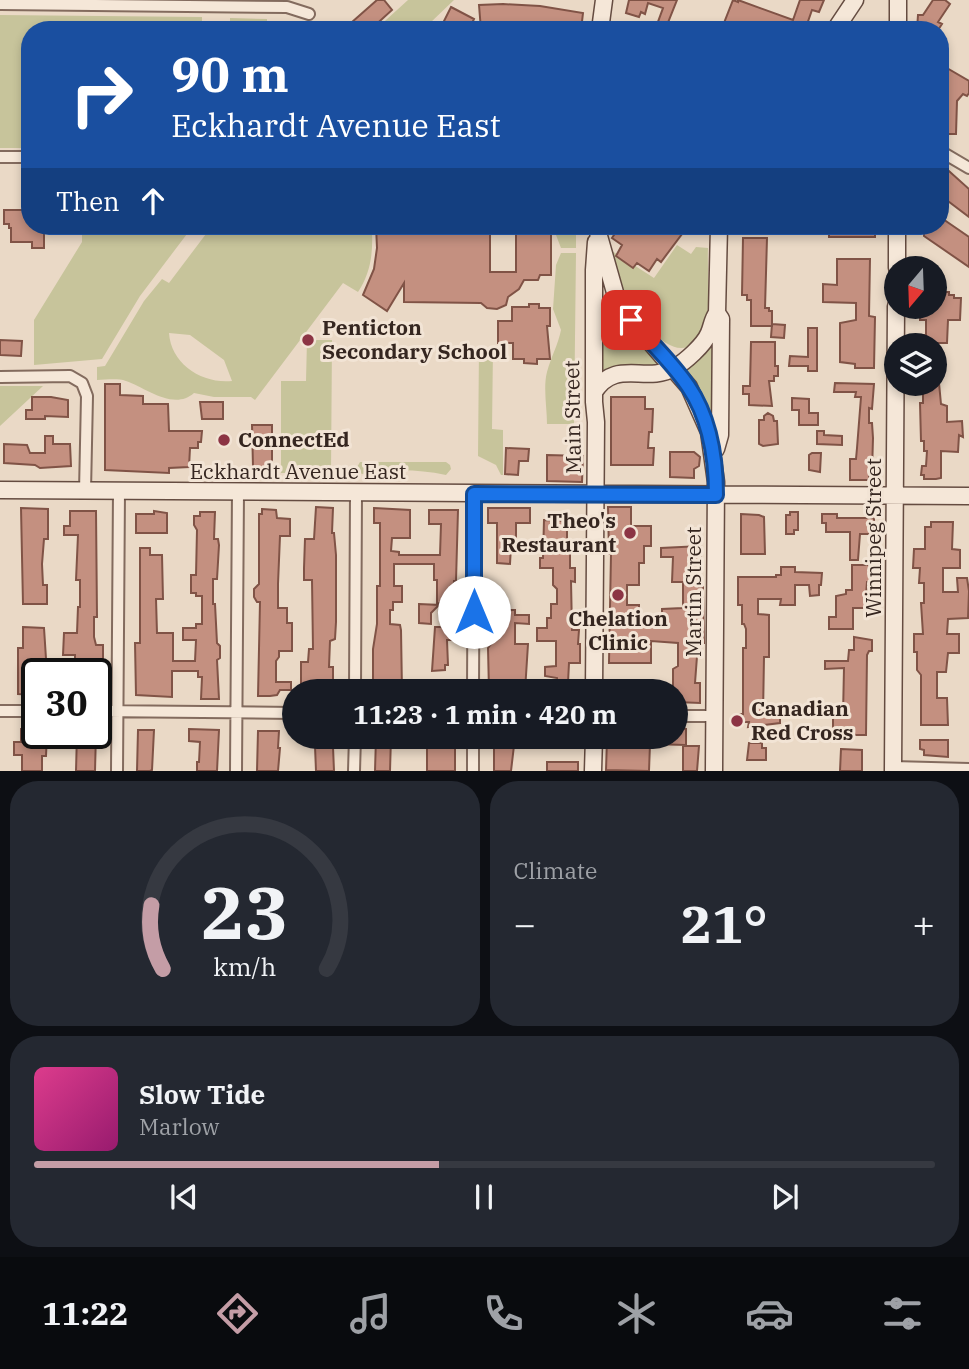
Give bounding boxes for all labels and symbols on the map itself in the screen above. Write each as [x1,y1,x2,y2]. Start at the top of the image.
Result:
north arrow [884,256,947,318]
pin [601,290,661,350]
place label: Penticton Secondary School [322,313,507,365]
marker: Penticton Secondary School [300,332,316,348]
street label: Main Street [557,360,587,474]
place label: ConnectEd [238,425,350,453]
marker: ConnectEd [216,432,232,448]
street label: Eckhardt Avenue East [190,457,406,485]
street label: Winnipeg Street [859,458,887,618]
place label: Theo's Restaurant [501,506,616,558]
marker: Theo's Restaurant [622,525,638,541]
street label: Martin Street [679,527,707,657]
position arrow [437,575,511,649]
marker: Chelation Clinic [610,587,626,603]
place label: Chelation Clinic [568,604,668,656]
speed limit sign: 30 [21,658,112,749]
place label: Canadian Red Cross [751,694,854,746]
marker: Canadian Red Cross [729,713,745,729]

